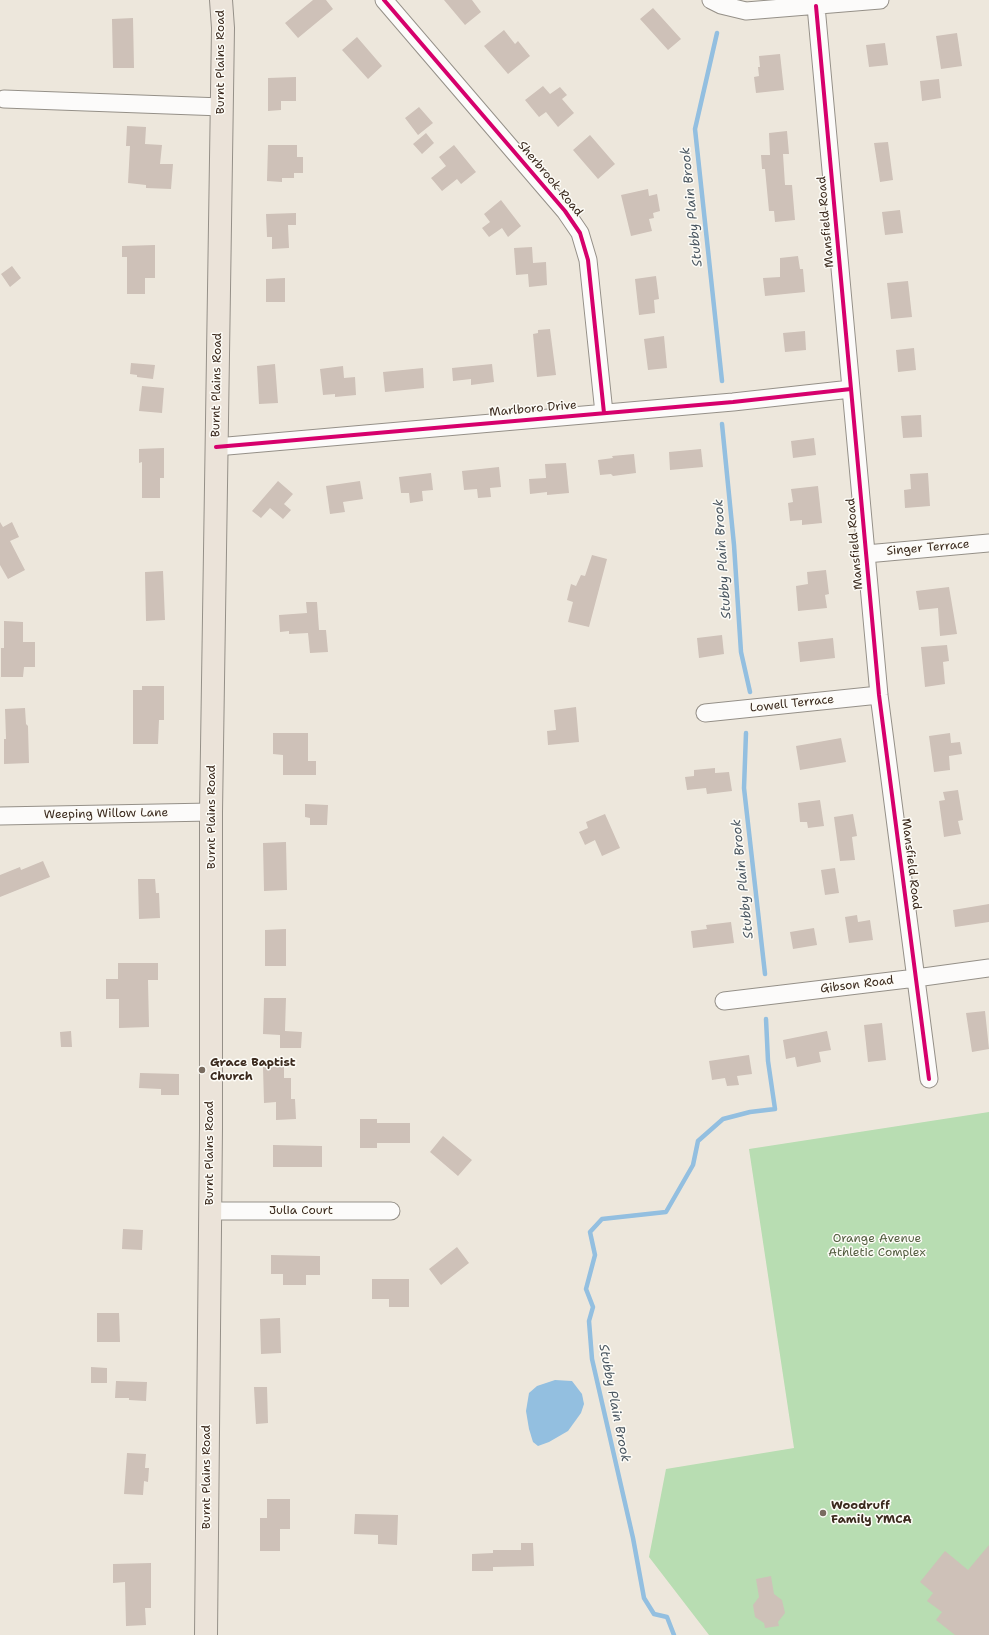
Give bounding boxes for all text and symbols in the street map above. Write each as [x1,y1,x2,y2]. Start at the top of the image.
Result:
street label: Burnt Plains Road [214,10,228,114]
street label: Sherbrook Road [514,139,586,219]
water label: Stubby Plain Brook [678,146,706,268]
street label: Mansfield Road [815,176,837,268]
street label: Burnt Plains Road [209,333,225,437]
street label: Marlboro Drive [489,398,577,420]
street label: Mansfield Road [844,498,866,590]
water label: Stubby Plain Brook [711,499,735,619]
street label: Singer Terrace [886,537,970,559]
street label: Lowell Terrace [749,692,835,716]
street label: Burnt Plains Road [205,765,219,869]
street label: Weeping Willow Lane [44,806,168,822]
water label: Stubby Plain Brook [729,818,757,940]
street label: Mansfield Road [898,818,924,910]
street label: Gibson Road [819,973,895,997]
place label: Grace Baptist Church [210,1056,296,1084]
marker: Grace Baptist Church [197,1065,207,1075]
street label: Burnt Plains Road [203,1101,217,1205]
street label: Julia Court [269,1204,333,1218]
park label: Orange Avenue Athletic Complex [828,1232,926,1260]
water label: Stubby Plain Brook [595,1343,633,1463]
street label: Burnt Plains Road [200,1425,214,1529]
place label: Woodruff Family YMCA [831,1499,912,1527]
marker: Woodruff Family YMCA [818,1508,828,1518]

